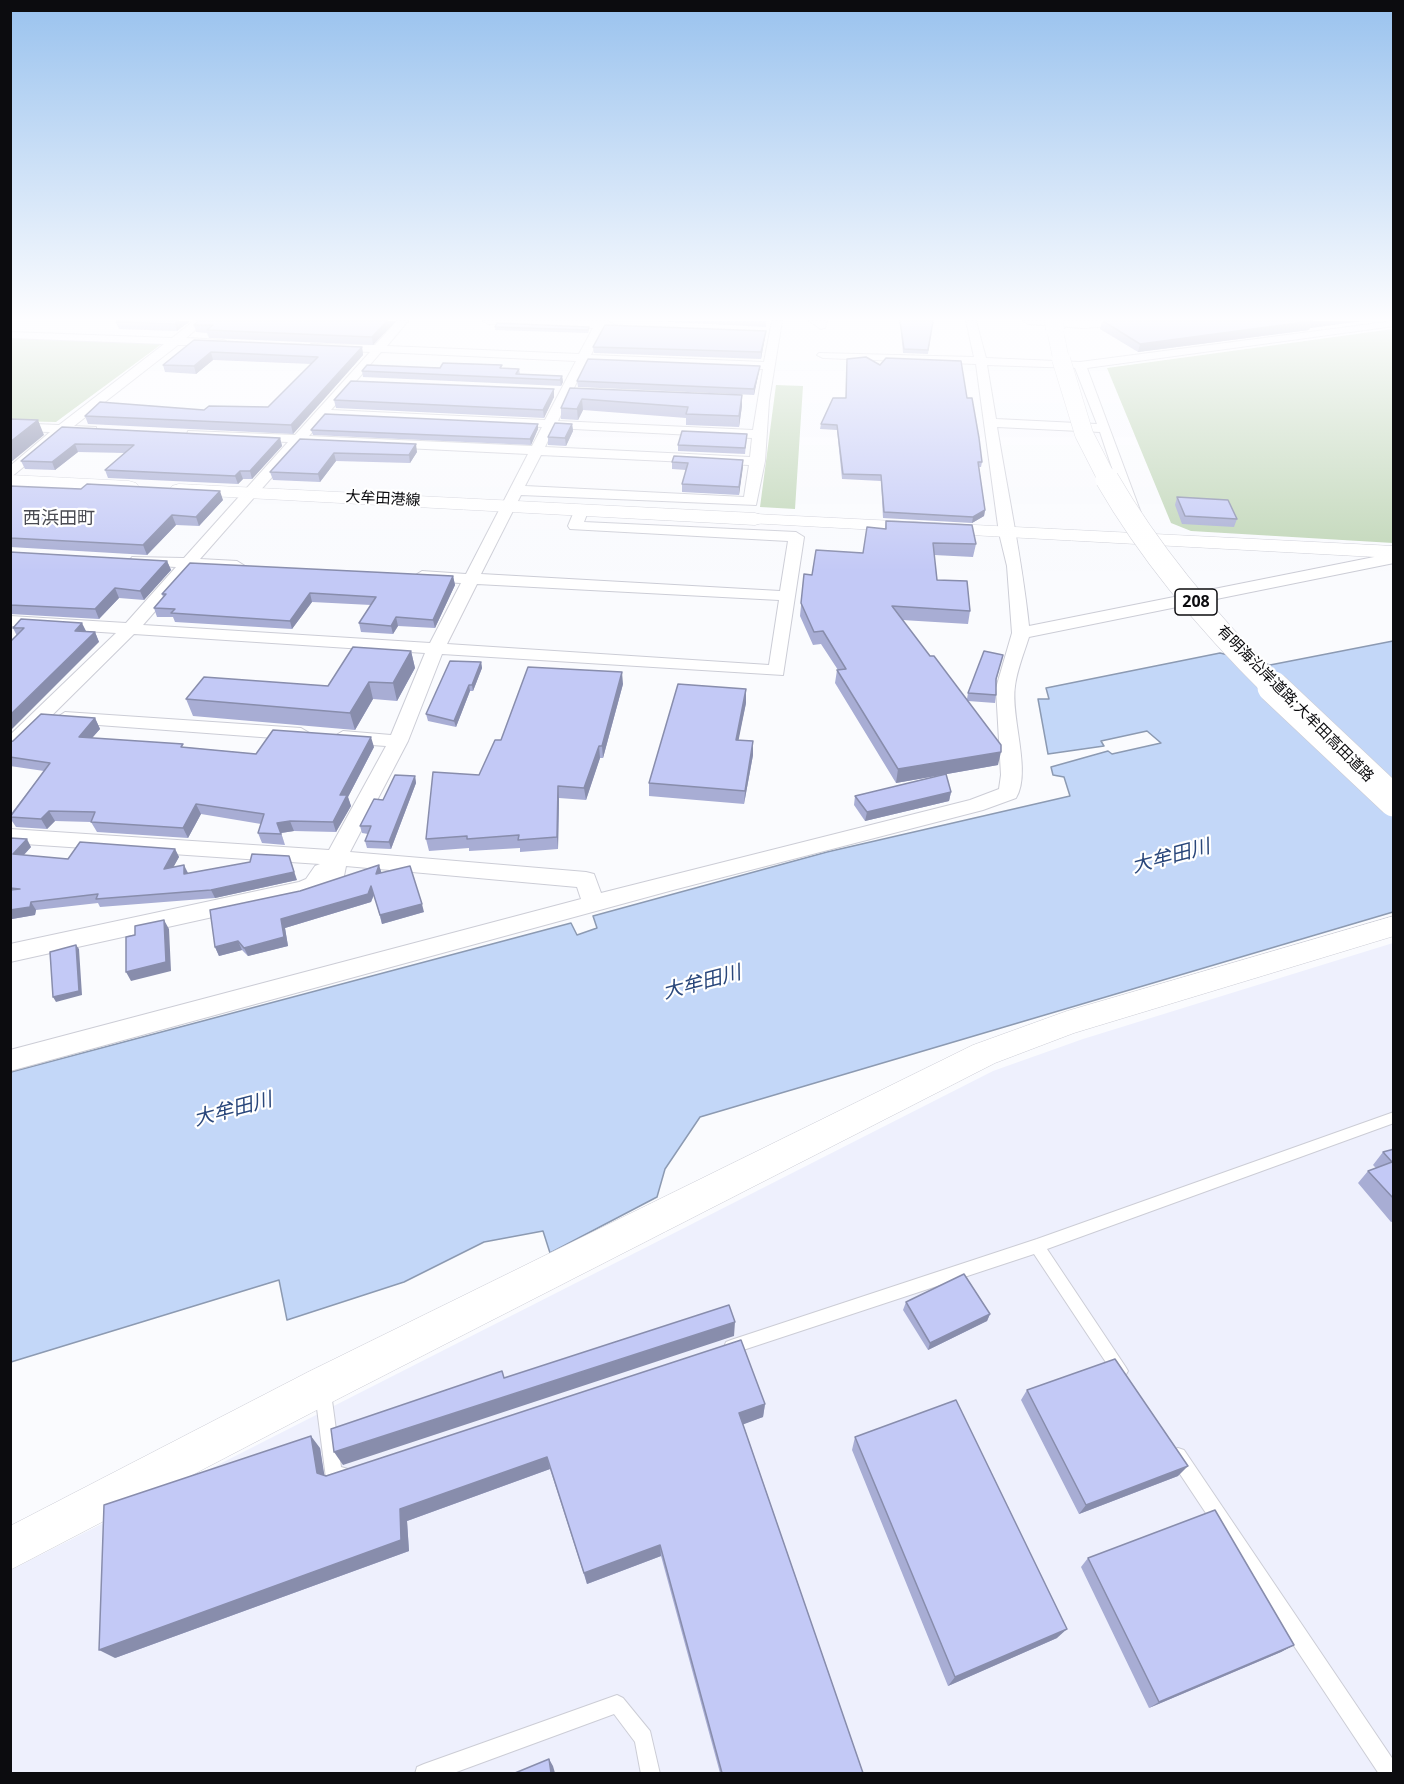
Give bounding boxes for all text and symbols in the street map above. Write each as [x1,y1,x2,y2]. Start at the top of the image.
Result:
street label: 大牟田港線 [345,488,421,510]
district label: 西浜田町 [23,508,95,530]
road number: 208 [1175,589,1217,615]
street label: 有明海沿岸道路;大牟田高田道路 [1213,622,1377,786]
water label: 大牟田川 [1129,835,1213,879]
water label: 大牟田川 [660,961,744,1005]
water label: 大牟田川 [191,1088,275,1132]

